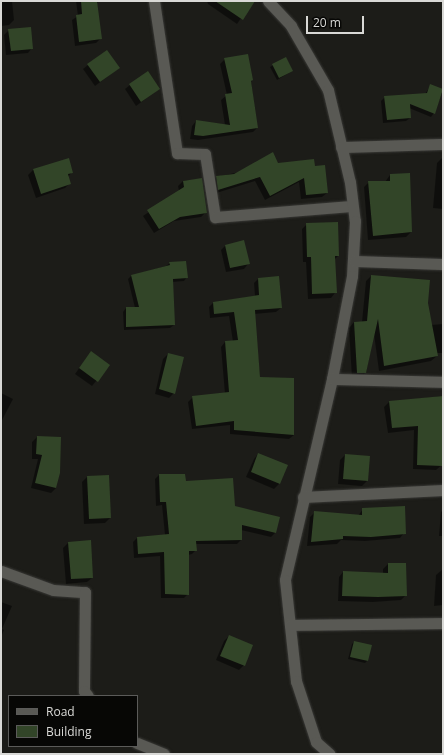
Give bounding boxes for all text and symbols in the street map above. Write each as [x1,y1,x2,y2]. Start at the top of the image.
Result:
scale bar [308,8,366,34]
text: 20 m [313,14,341,31]
legend [8,695,138,747]
text: Road [46,703,75,720]
text: Building [46,723,91,740]

